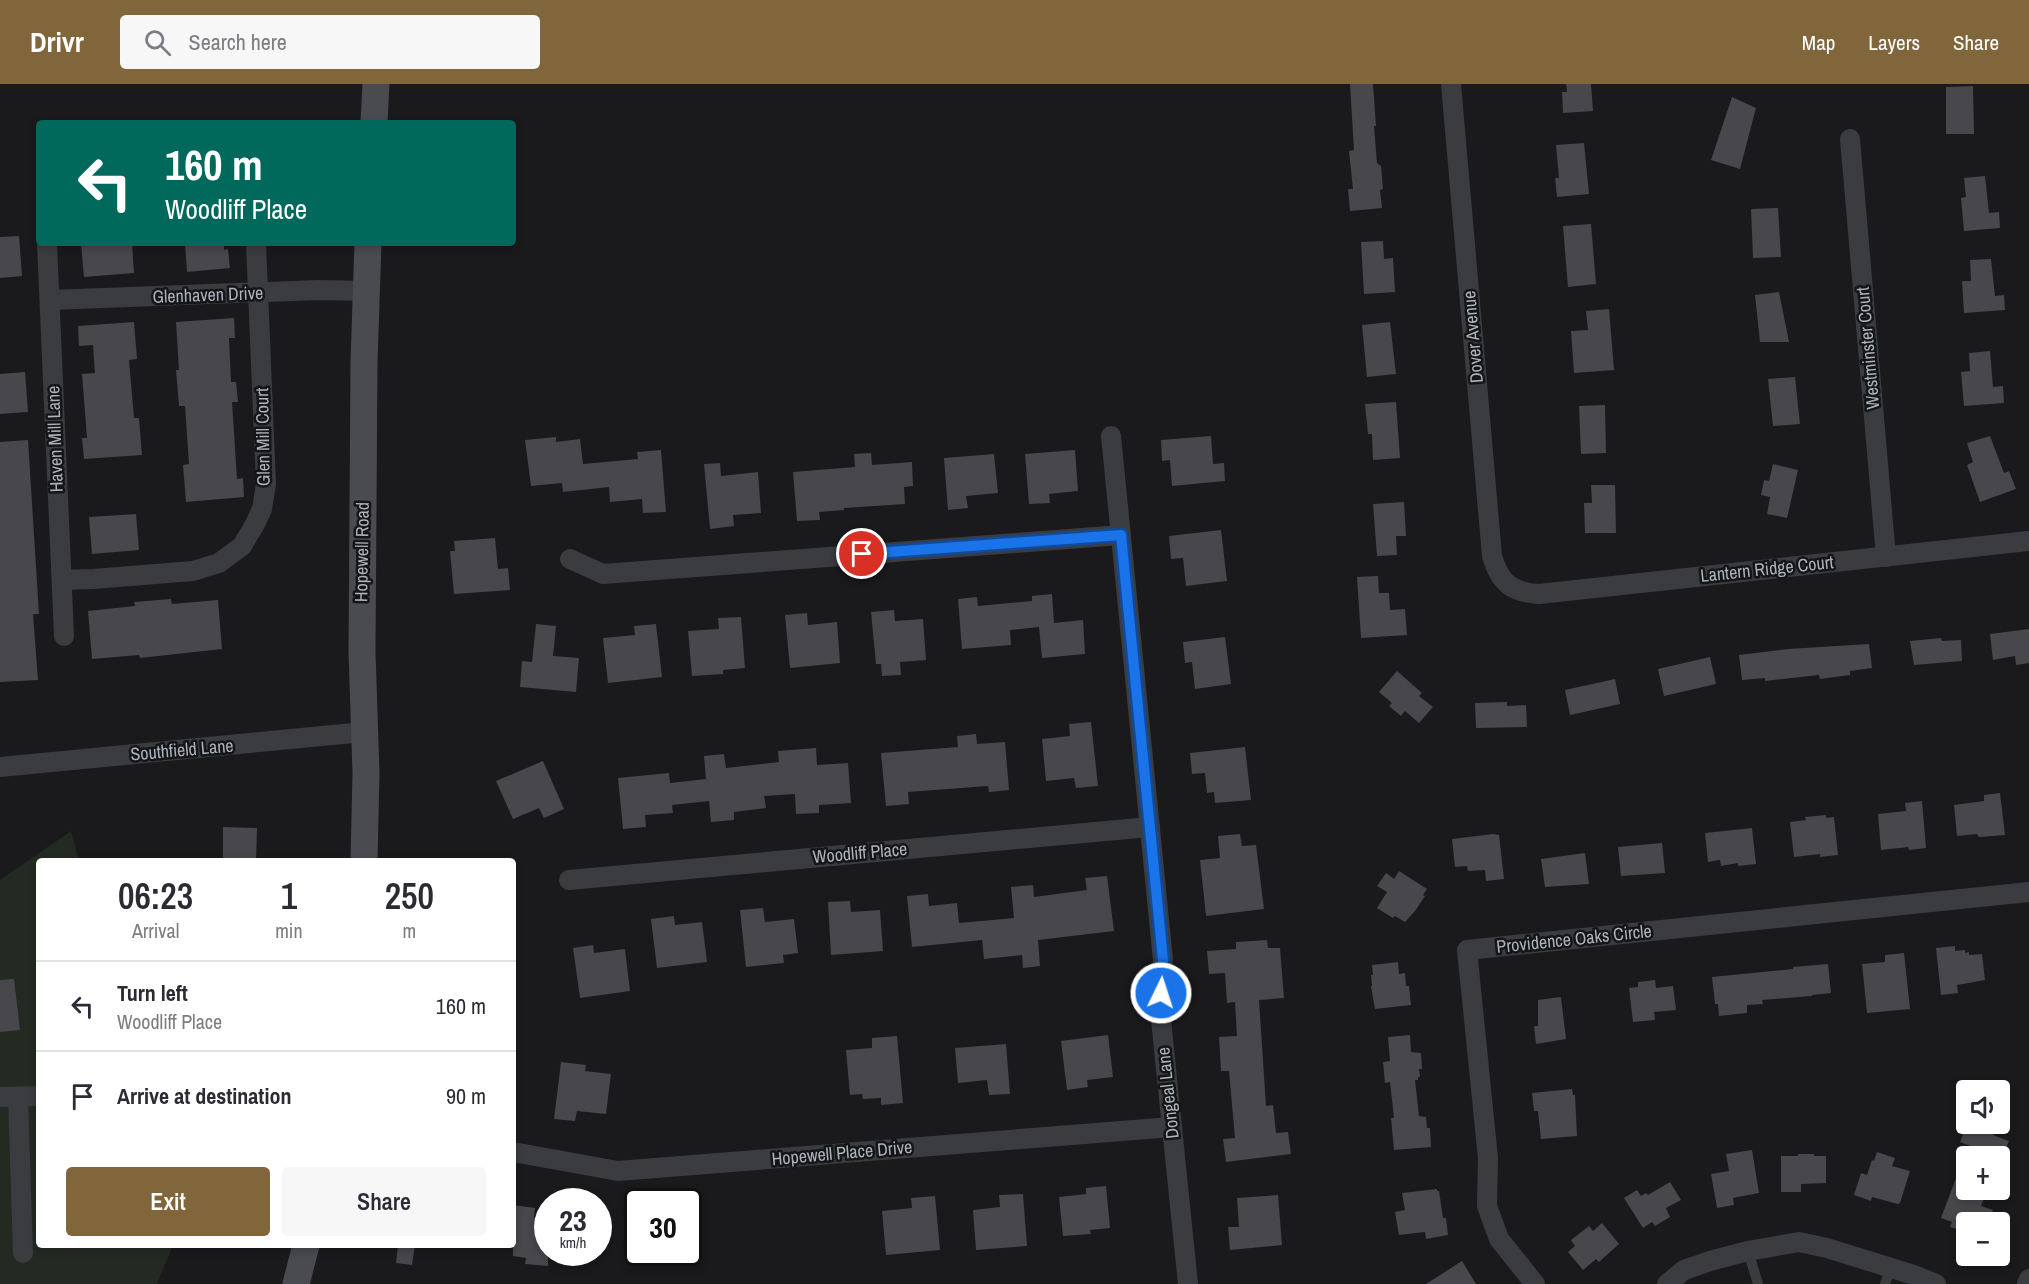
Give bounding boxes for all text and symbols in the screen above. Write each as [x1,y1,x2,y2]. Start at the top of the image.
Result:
search box [120,15,540,69]
text: Drivr [30,23,84,61]
icon: search [141,26,174,59]
text: Search here [189,27,287,57]
text: Map [1802,28,1835,57]
text: Layers [1868,28,1920,57]
text: Share [1953,28,1999,57]
text: 160 m [165,137,263,193]
icon: left [66,144,144,222]
text: Woodliff Place [165,191,307,227]
street label: Glenhaven Drive [152,280,264,309]
street label: Westminster Court [1850,286,1885,410]
street label: Dover Avenue [1456,290,1489,384]
street label: Haven Mill Lane [40,385,69,493]
street label: Glen Mill Court [249,388,276,486]
street label: Hopewell Road [348,502,375,602]
pin [836,528,887,579]
icon: arrive [845,537,878,570]
street label: Lantern Ridge Court [1699,549,1835,588]
street label: Southfield Lane [129,733,235,766]
street label: Woodliff Place [812,836,908,869]
text: 06:23 [118,872,193,920]
text: 1 [281,872,297,920]
text: 250 [385,872,434,920]
text: Arrival [132,917,179,944]
text: min [275,917,303,944]
text: m [402,917,416,944]
street label: Providence Oaks Circle [1495,918,1653,959]
position arrow [1129,961,1193,1025]
text: Turn left [117,978,188,1008]
icon: left [66,990,99,1023]
text: 160 m [436,991,486,1021]
text: Woodliff Place [117,1008,222,1035]
street label: Dongeal Lane [1150,1046,1185,1140]
icon: arrive [66,1080,99,1113]
map controls [1956,1080,2010,1266]
button: sound [1956,1080,2010,1134]
text: Arrive at destination [117,1081,291,1111]
text: 90 m [446,1081,486,1111]
street label: Hopewell Place Drive [771,1134,913,1171]
button: + [1956,1146,2010,1200]
button: Exit [66,1167,270,1236]
button: Share [282,1167,486,1236]
speed limit sign: 30 [624,1188,702,1266]
text: 23 [559,1200,587,1240]
button: − [1956,1212,2010,1266]
text: km/h [560,1232,586,1253]

